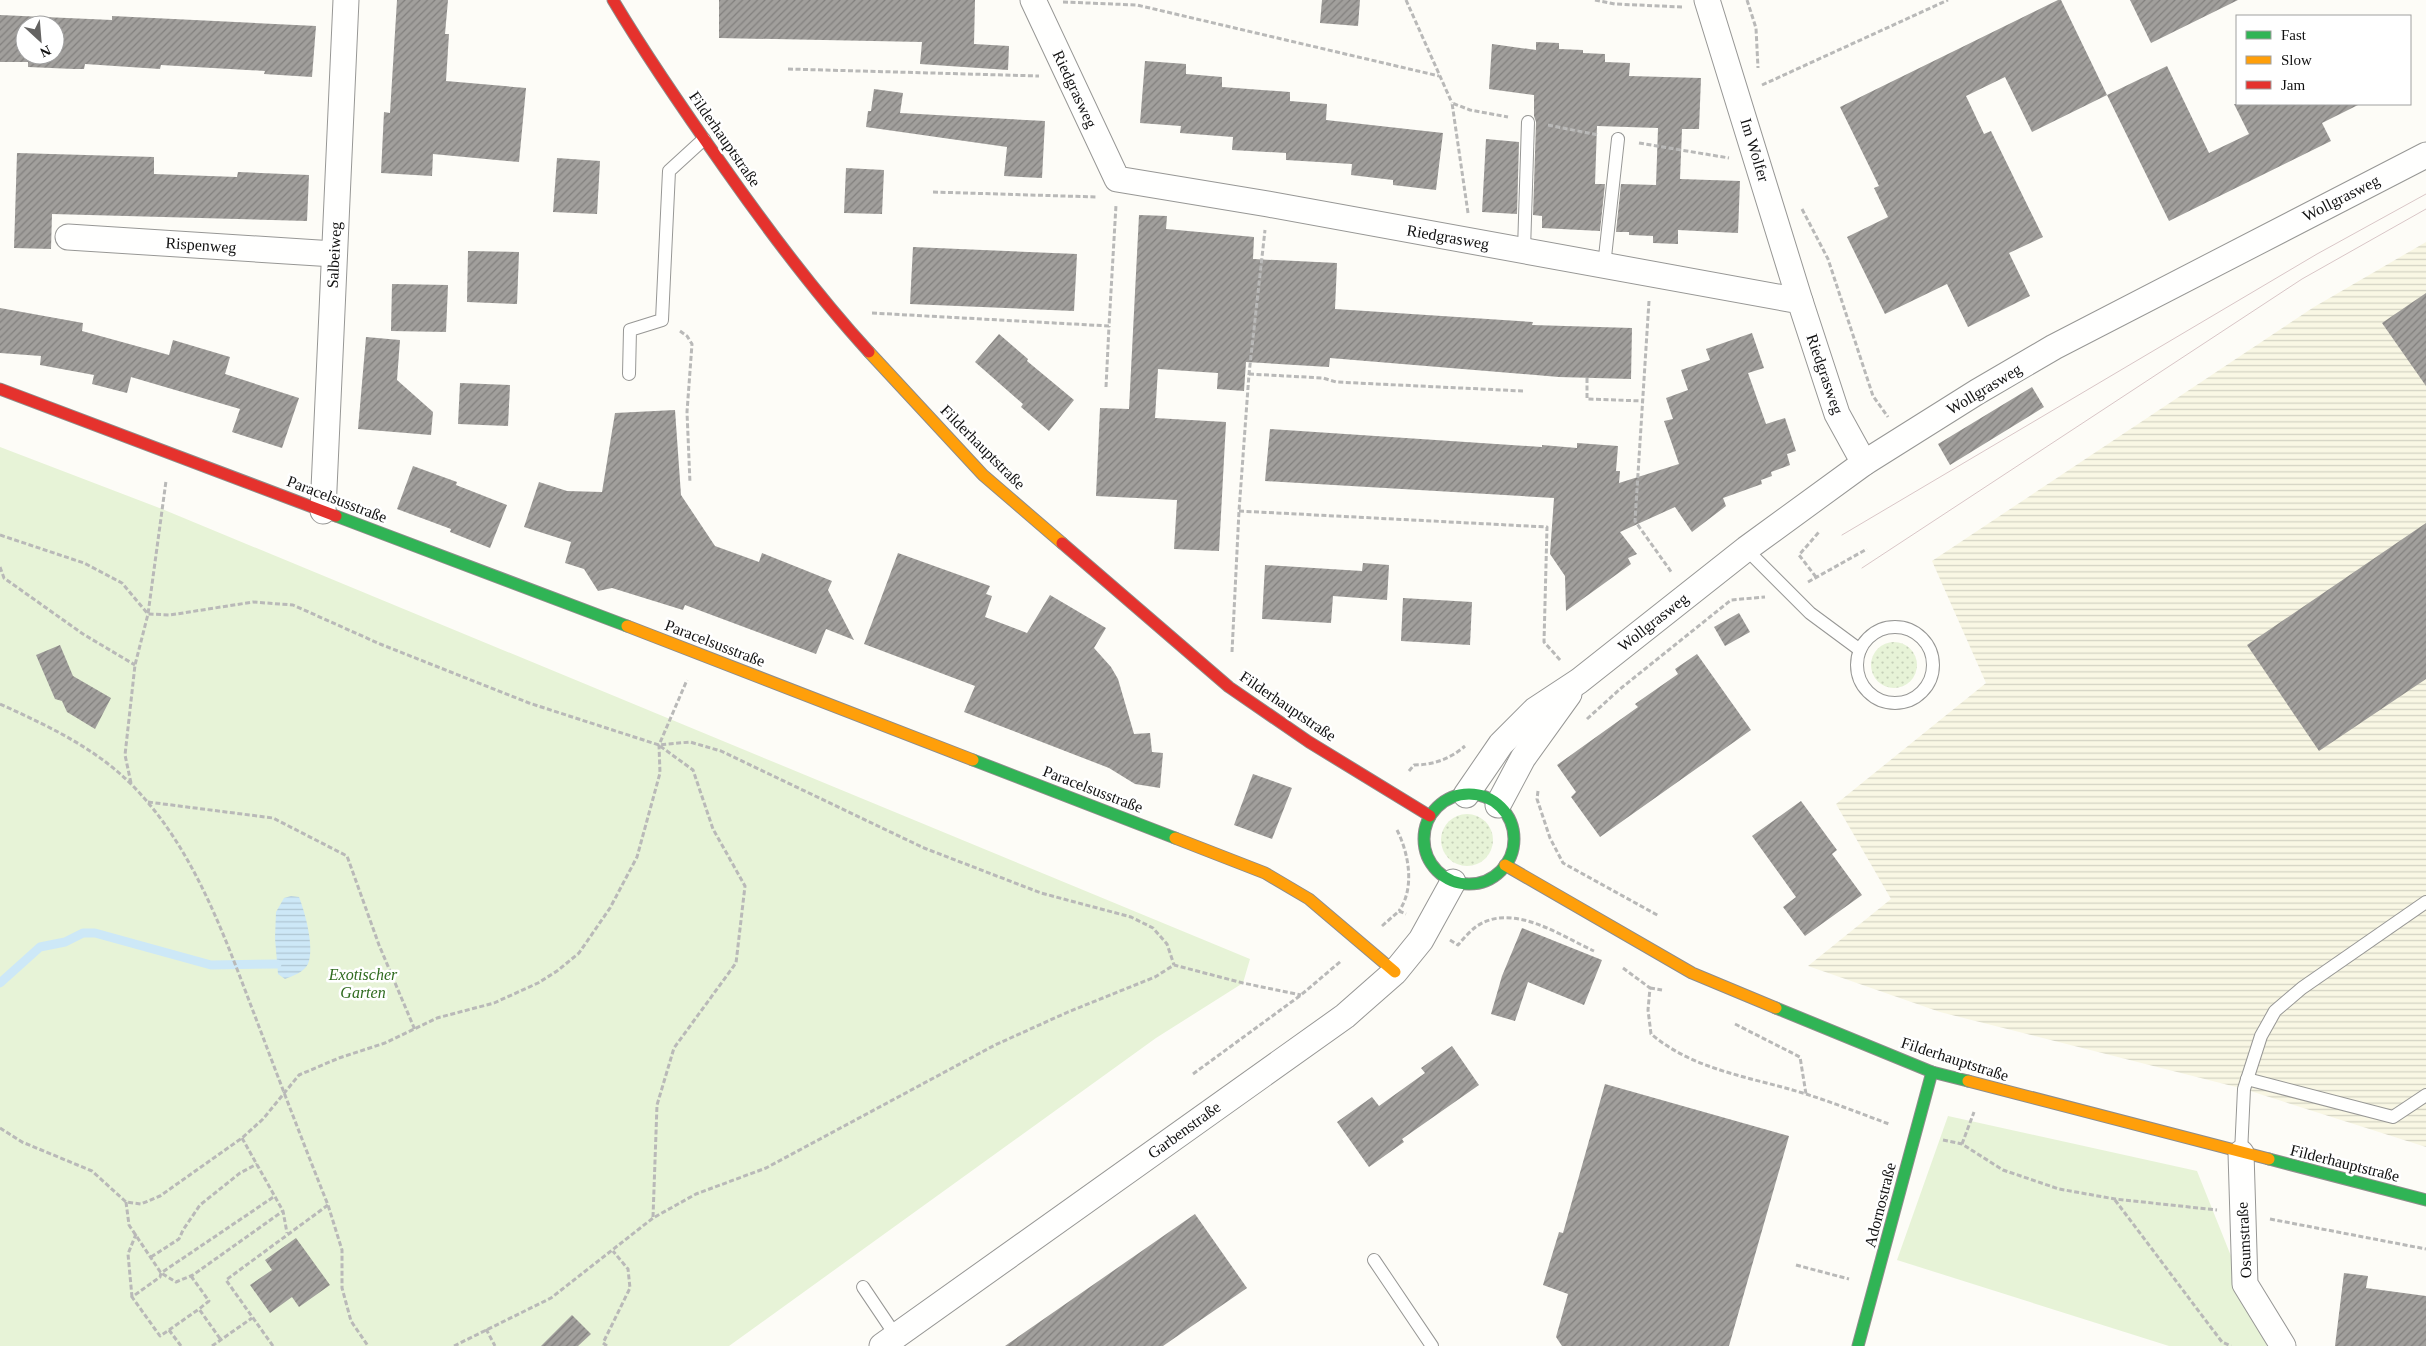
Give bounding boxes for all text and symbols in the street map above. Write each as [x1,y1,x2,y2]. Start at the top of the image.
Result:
north arrow [15,15,65,65]
legend [2236,15,2411,105]
text: Fast [2281,27,2307,43]
text: N [38,42,53,60]
street label: Riedgrasweg [1049,48,1100,131]
text: Slow [2281,52,2312,68]
text: Jam [2281,77,2305,93]
street label: Filderhauptstraße [685,88,764,190]
street label: Im Wolfer [1737,116,1773,184]
street label: Wollgrasweg [2300,171,2383,226]
street label: Salbeiweg [324,221,345,289]
street label: Riedgrasweg [1405,221,1491,254]
street label: Rispenweg [165,234,237,257]
street label: Riedgrasweg [1802,332,1847,417]
street label: Wollgrasweg [1944,360,2025,419]
street label: Filderhauptstraße [937,401,1029,493]
street label: Paracelsusstraße [285,472,389,526]
street label: Wollgrasweg [1615,589,1692,655]
street label: Paracelsusstraße [663,616,767,670]
street label: Filderhauptstraße [1236,668,1339,745]
street label: Paracelsusstraße [1041,762,1145,816]
park label: Exotischer Garten [328,966,398,1001]
street label: Filderhauptstraße [1899,1034,2011,1085]
street label: Garbenstraße [1145,1098,1223,1162]
street label: Filderhauptstraße [2288,1141,2401,1186]
street label: Adornostraße [1861,1161,1899,1249]
street label: Osumstraße [2234,1201,2254,1279]

